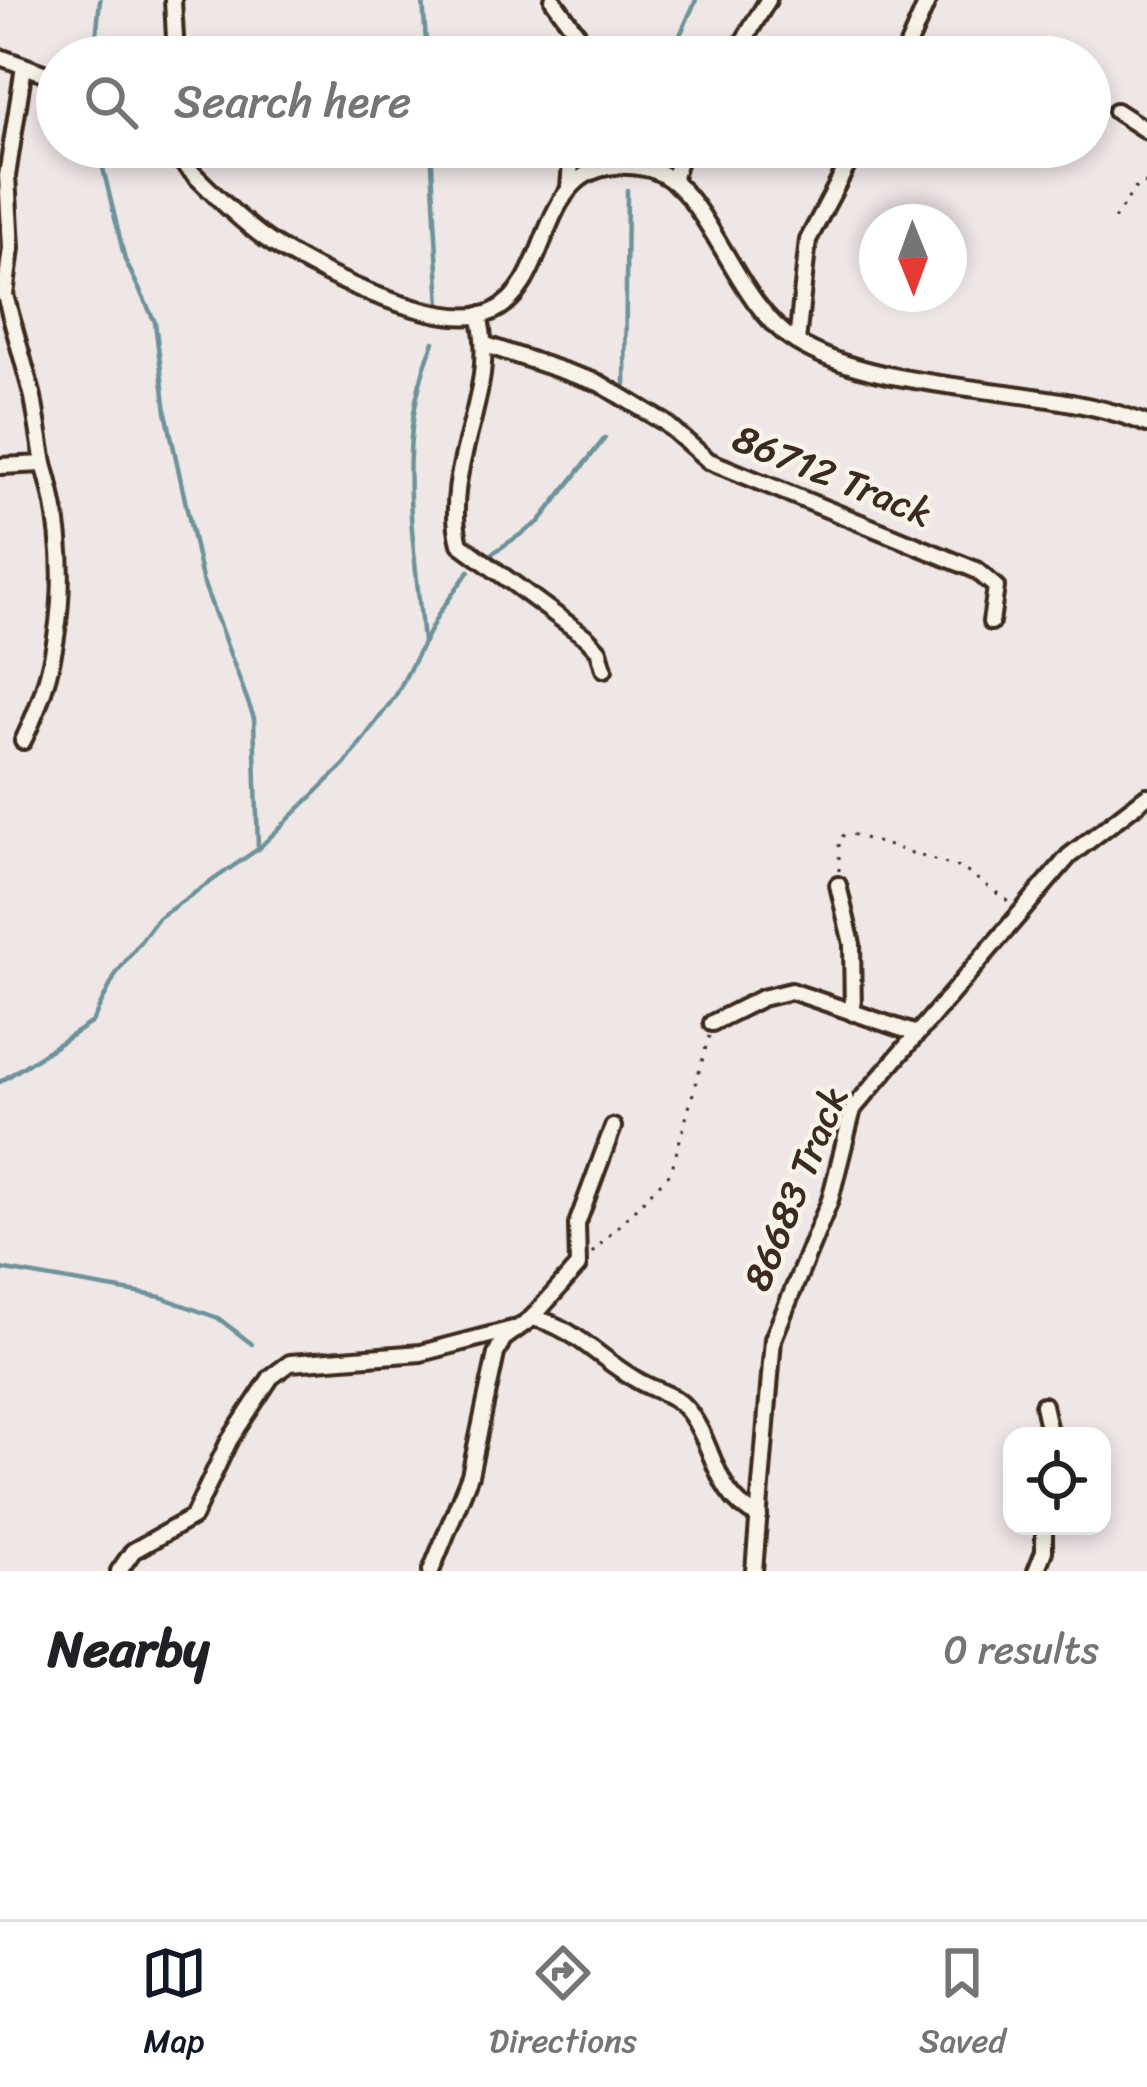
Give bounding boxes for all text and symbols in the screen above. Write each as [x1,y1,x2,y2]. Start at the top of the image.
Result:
search box [36,36,1111,168]
text: Search here [174,62,411,142]
icon: search [78,69,144,135]
north arrow [859,204,967,312]
street label: 86712 Track [722,403,944,547]
street label: 86683 Track [722,1075,868,1301]
map controls [1003,1427,1111,1535]
button: locate [1003,1427,1111,1535]
text: Nearby [48,1604,209,1694]
text: 0 results [943,1615,1099,1684]
tab: Map [141,1940,207,2070]
tab: Directions [489,1940,637,2070]
tab: Saved [919,1940,1006,2070]

